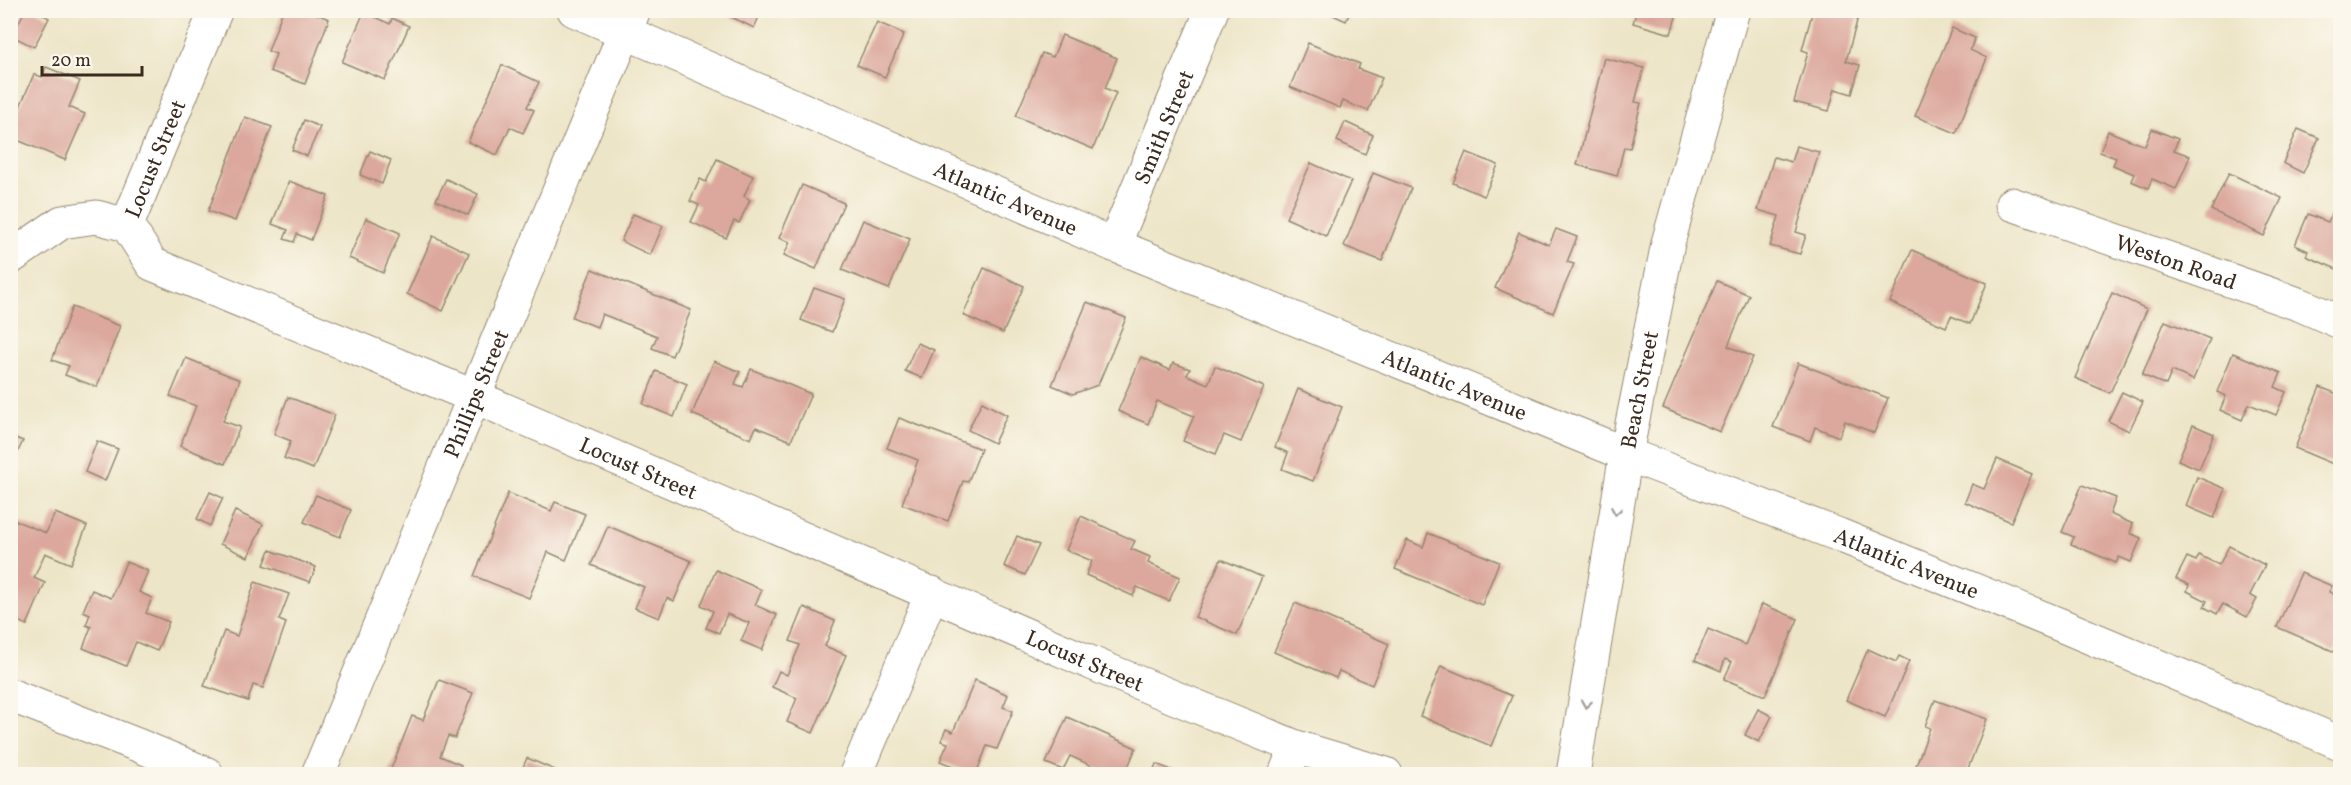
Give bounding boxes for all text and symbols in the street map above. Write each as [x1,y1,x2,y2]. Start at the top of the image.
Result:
scale bar [42,39,142,77]
text: 20 m [51,49,91,74]
street label: Smith Street [1128,66,1203,190]
street label: Locust Street [119,95,195,223]
street label: Atlantic Avenue [928,155,1082,245]
street label: Weston Road [2111,228,2240,299]
street label: Phillips Street [437,325,518,463]
street label: Beach Street [1614,328,1668,452]
street label: Atlantic Avenue [1377,343,1531,430]
street label: Locust Street [574,431,702,509]
one-way arrow [1611,507,1623,516]
street label: Atlantic Avenue [1829,521,1983,608]
street label: Locust Street [1020,623,1148,701]
one-way arrow [1580,699,1592,709]

